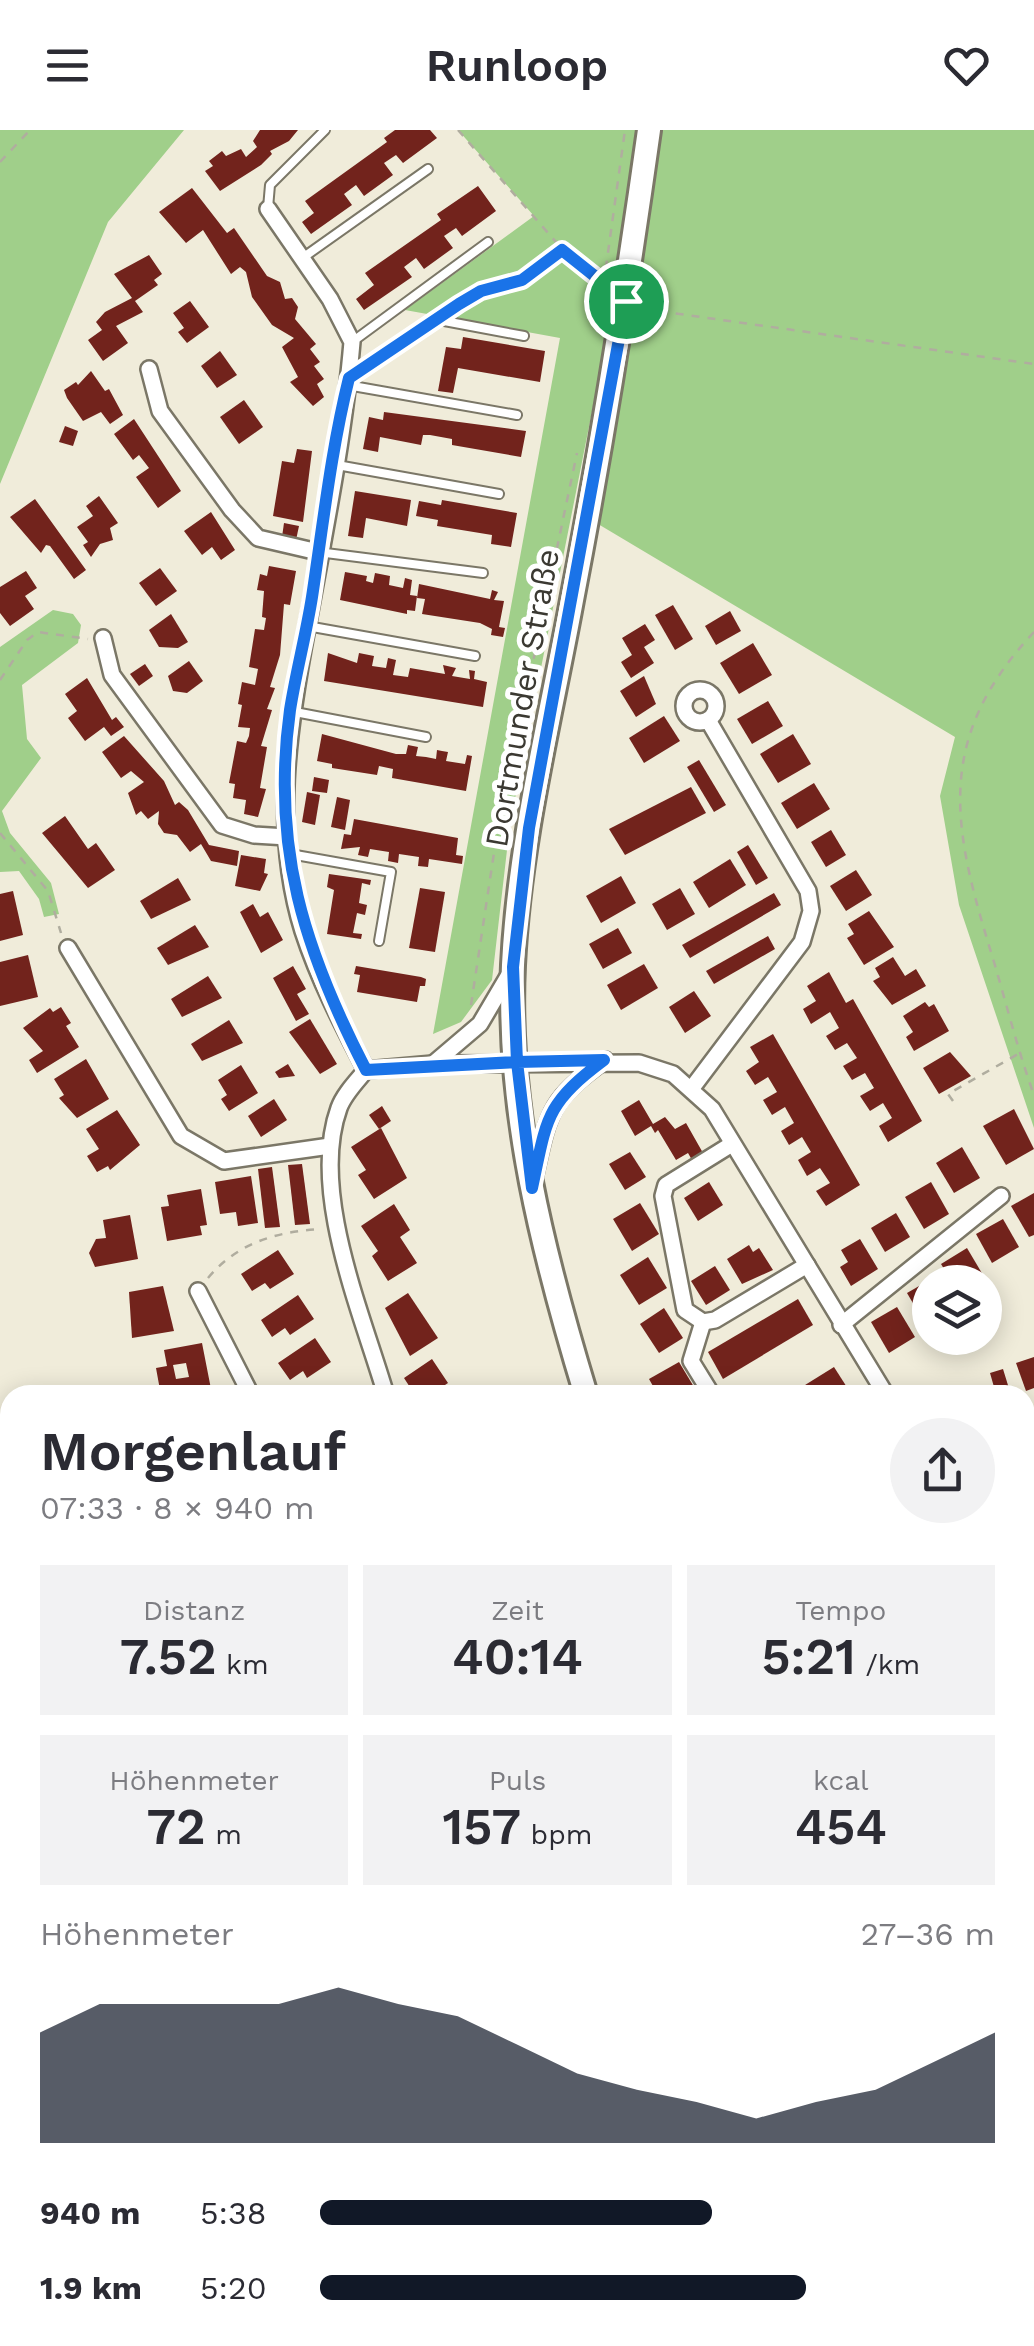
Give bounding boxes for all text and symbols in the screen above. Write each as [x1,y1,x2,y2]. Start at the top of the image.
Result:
icon: menu [40,38,95,93]
icon: heart [939,38,994,93]
text: Runloop [426,39,608,92]
pin [584,259,669,344]
icon: arrive [599,274,654,329]
street label: Dortmunder Straße [477,546,567,850]
map controls [912,1265,1002,1355]
button: layers [912,1265,1002,1355]
button: share [890,1418,995,1523]
text: Morgenlauf [40,1419,346,1483]
text: 07:33 · 8 × 940 m [40,1489,315,1527]
text: Distanz [143,1594,245,1627]
text: Zeit [491,1594,544,1627]
text: Tempo [795,1594,886,1627]
text: 7.52 [120,1627,216,1686]
text: 40:14 [452,1627,583,1686]
text: 5:21 [761,1627,856,1686]
text: km [216,1648,269,1681]
text: /km [856,1648,920,1681]
text: Höhenmeter [109,1764,279,1797]
text: Puls [489,1764,546,1797]
text: kcal [813,1764,869,1797]
text: 72 [146,1797,206,1856]
text: 157 [443,1797,521,1856]
text: 454 [795,1797,887,1856]
text: m [206,1818,242,1851]
text: bpm [521,1818,592,1851]
text: Höhenmeter [40,1915,234,1953]
text: 27–36 m [860,1915,995,1953]
text: 940 m [40,2194,140,2232]
text: 5:38 [200,2194,266,2232]
text: 1.9 km [40,2269,142,2307]
text: 5:20 [200,2269,267,2307]

